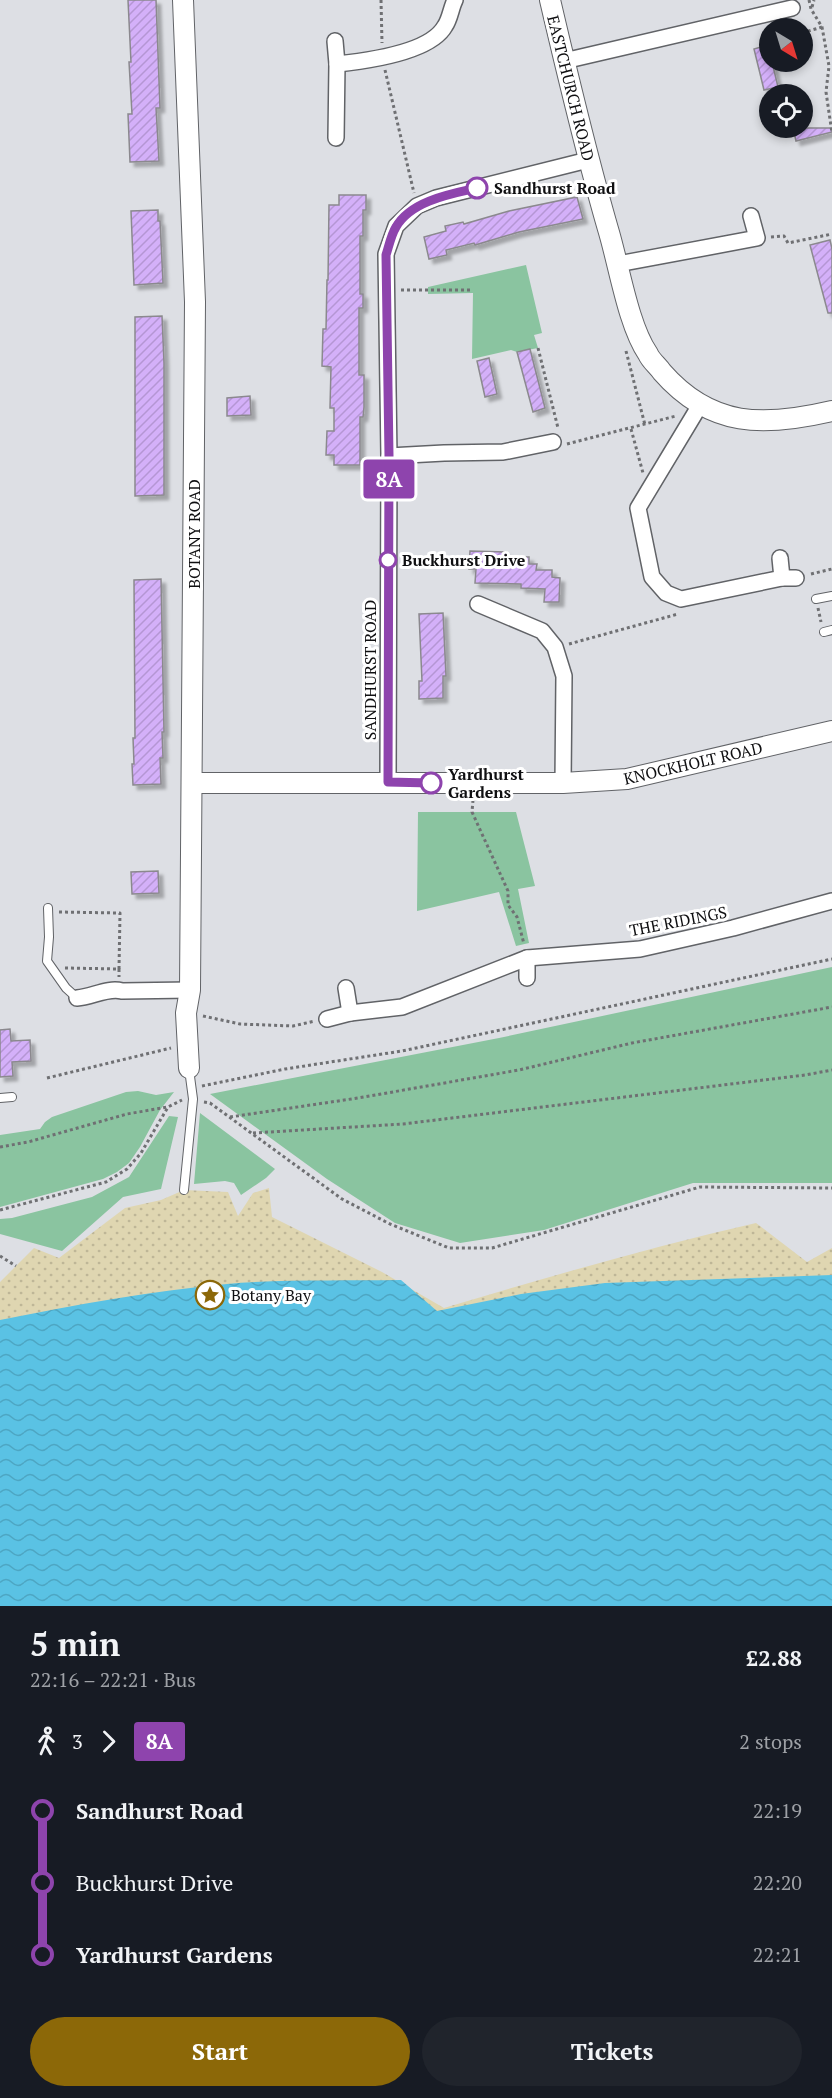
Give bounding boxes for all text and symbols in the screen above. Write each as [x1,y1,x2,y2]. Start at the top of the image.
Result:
street label: EASTCHURCH ROAD [542,13,600,163]
north arrow [759,18,813,72]
map controls [759,18,813,138]
button: locate [759,84,813,138]
marker: Sandhurst Road [466,177,488,199]
place label: Sandhurst Road [494,177,616,199]
line badge: 8A [362,460,416,498]
text: 8A [375,465,403,493]
street label: BOTANY ROAD [183,479,205,589]
place label: Buckhurst Drive [402,549,526,571]
marker: Buckhurst Drive [379,551,397,569]
street label: SANDHURST ROAD [359,600,381,740]
street label: KNOCKHOLT ROAD [621,736,765,790]
place label: Yardhurst Gardens [448,763,524,803]
marker: Yardhurst Gardens [420,772,442,794]
street label: THE RIDINGS [627,901,729,941]
place icon: Botany Bay [194,1279,226,1311]
place label: Botany Bay [231,1284,312,1306]
text: 5 min [30,1622,120,1665]
text: £2.88 [746,1643,802,1672]
text: 22:16 – 22:21 · Bus [30,1666,196,1693]
icon: walk [30,1725,63,1758]
icon: forward [92,1725,125,1758]
text: 8A [146,1727,173,1755]
text: 3 [72,1728,83,1755]
text: 2 stops [739,1728,802,1755]
text: Sandhurst Road [76,1796,243,1825]
text: 22:19 [753,1797,802,1824]
text: Buckhurst Drive [76,1868,233,1897]
text: 22:20 [753,1869,802,1896]
text: Yardhurst Gardens [76,1940,273,1969]
text: 22:21 [753,1941,802,1968]
button: Start [30,2017,410,2086]
button: Tickets [422,2017,802,2086]

